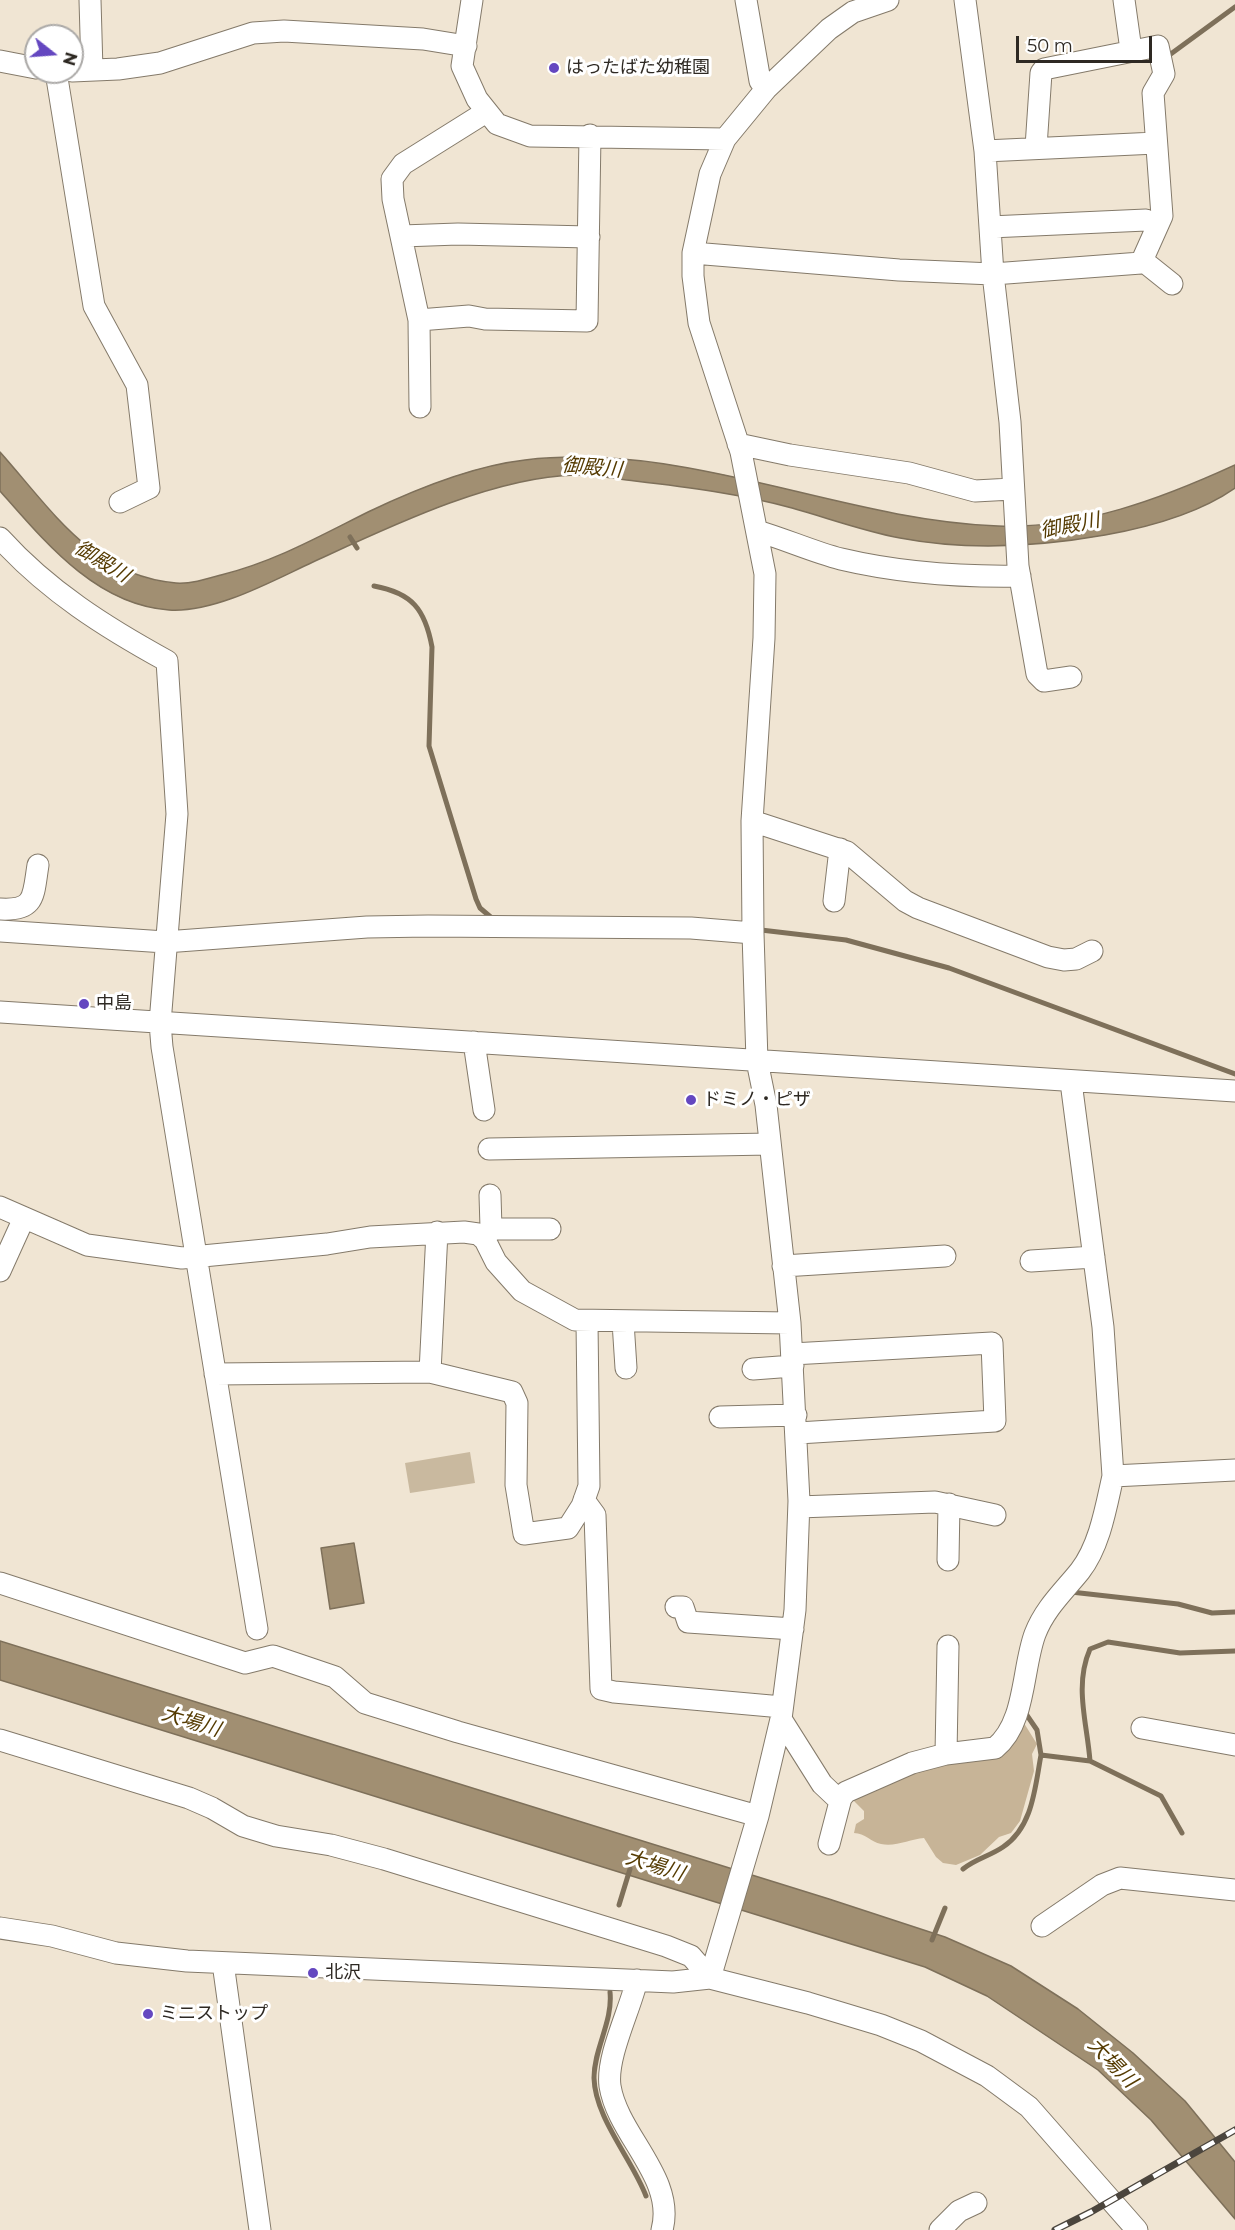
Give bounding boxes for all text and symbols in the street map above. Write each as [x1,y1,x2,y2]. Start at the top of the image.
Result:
north arrow [24,24,84,84]
scale bar [1019,24,1156,62]
text: 50 m [1027,35,1073,57]
text: N [59,50,81,68]
place label: はったばた幼稚園 [566,57,710,79]
marker: はったばた幼稚園 [547,61,561,75]
water label: 御殿川 [561,453,623,483]
water label: 御殿川 [1038,508,1102,544]
water label: 御殿川 [70,536,134,588]
place label: 中島 [96,993,132,1015]
marker: 中島 [77,997,91,1011]
place label: ドミノ・ピザ [703,1089,811,1111]
marker: ドミノ・ピザ [684,1093,698,1107]
water label: 大場川 [159,1702,223,1742]
water label: 大場川 [623,1846,687,1886]
place label: 北沢 [325,1962,361,1984]
marker: 北沢 [306,1966,320,1980]
place label: ミニストップ [160,2003,268,2025]
marker: ミニストップ [141,2007,155,2021]
water label: 大場川 [1083,2033,1141,2093]

